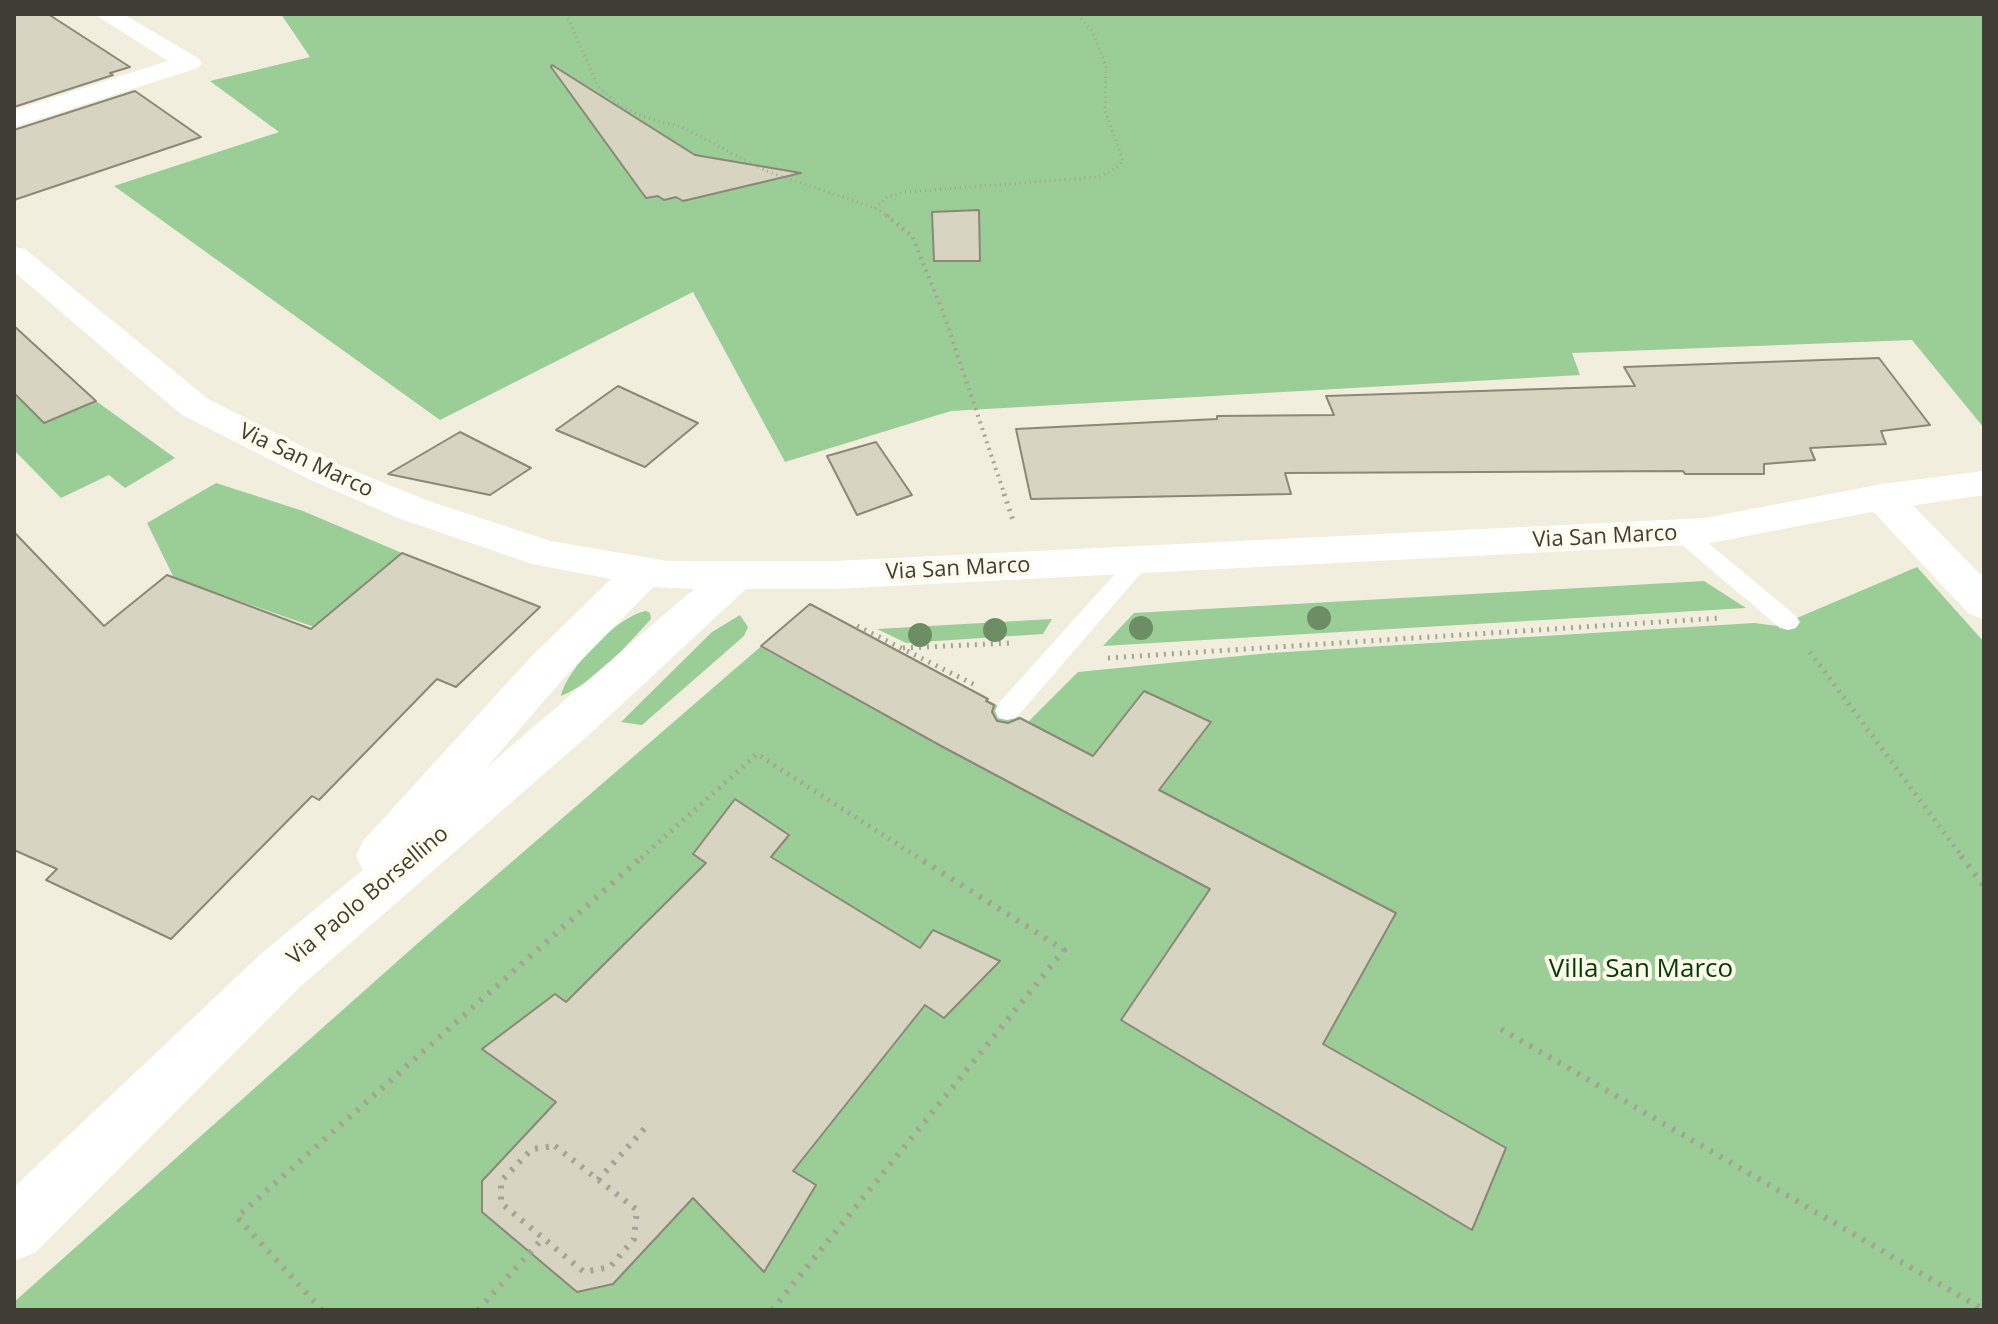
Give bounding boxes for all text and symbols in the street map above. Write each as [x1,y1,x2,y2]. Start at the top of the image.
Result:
street label: Via San Marco [235,418,377,504]
street label: Via San Marco [1532,520,1678,554]
street label: Via San Marco [885,552,1031,586]
street label: Via Paolo Borsellino [282,821,454,971]
park label: Villa San Marco [1549,954,1733,986]

